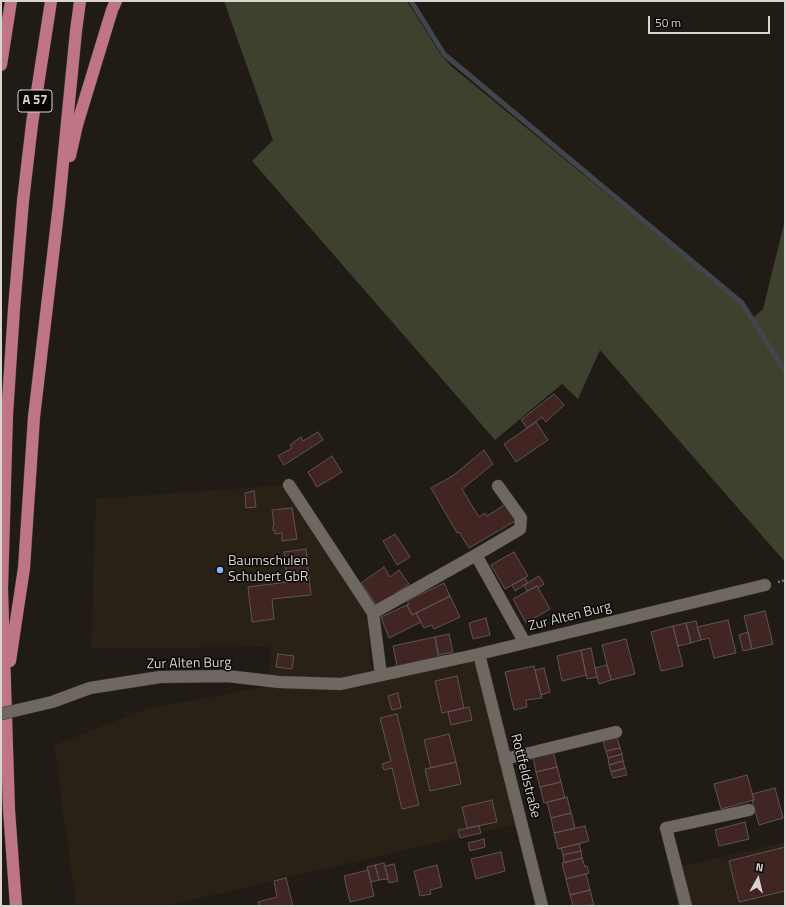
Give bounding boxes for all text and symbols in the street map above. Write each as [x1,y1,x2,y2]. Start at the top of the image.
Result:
scale bar [650,8,772,34]
text: 50 m [655,13,681,32]
road number: A 57 [18,90,52,112]
place label: Baumschulen Schubert GbR [228,554,308,586]
marker: Baumschulen Schubert GbR [215,565,225,575]
street label: Zur Alten Burg [527,599,613,635]
street label: Zur Alten Burg [146,655,232,673]
street label: Rottfeldstraße [506,732,544,820]
north arrow [738,859,778,899]
text: N [755,859,765,876]

